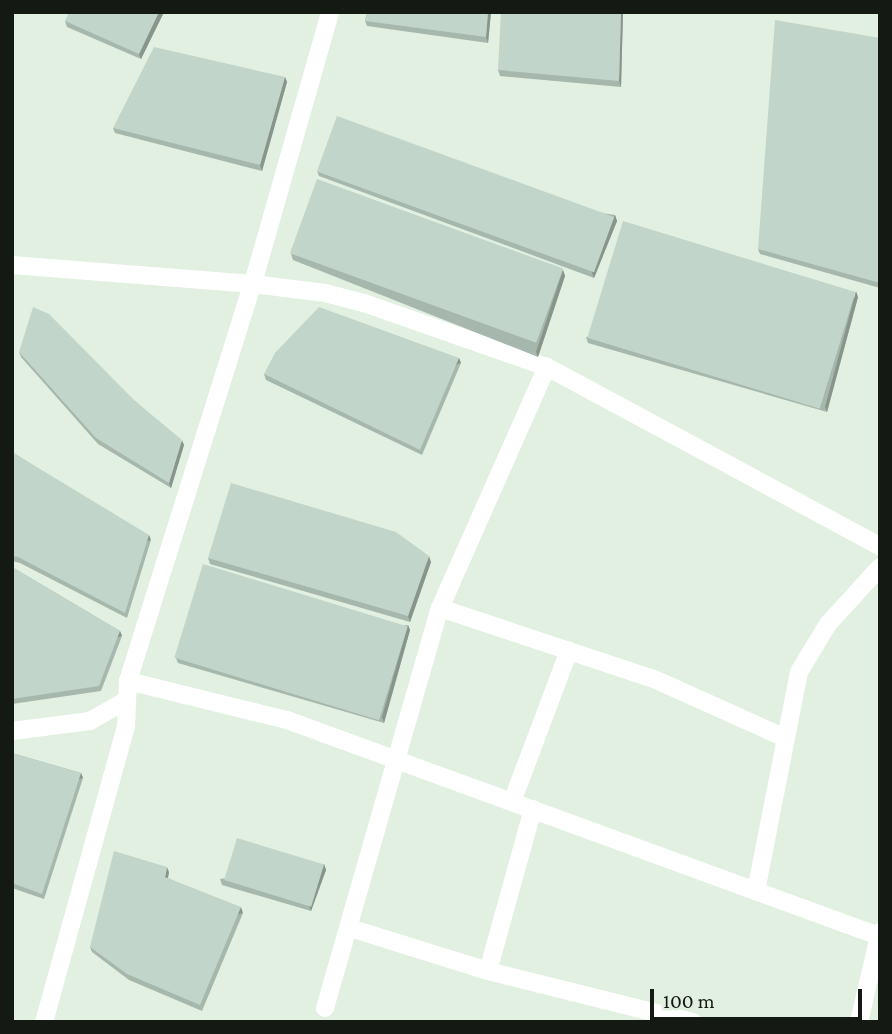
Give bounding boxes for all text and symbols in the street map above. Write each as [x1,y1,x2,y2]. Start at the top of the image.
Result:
scale bar [654,974,866,1018]
text: 100 m [663,989,715,1013]

